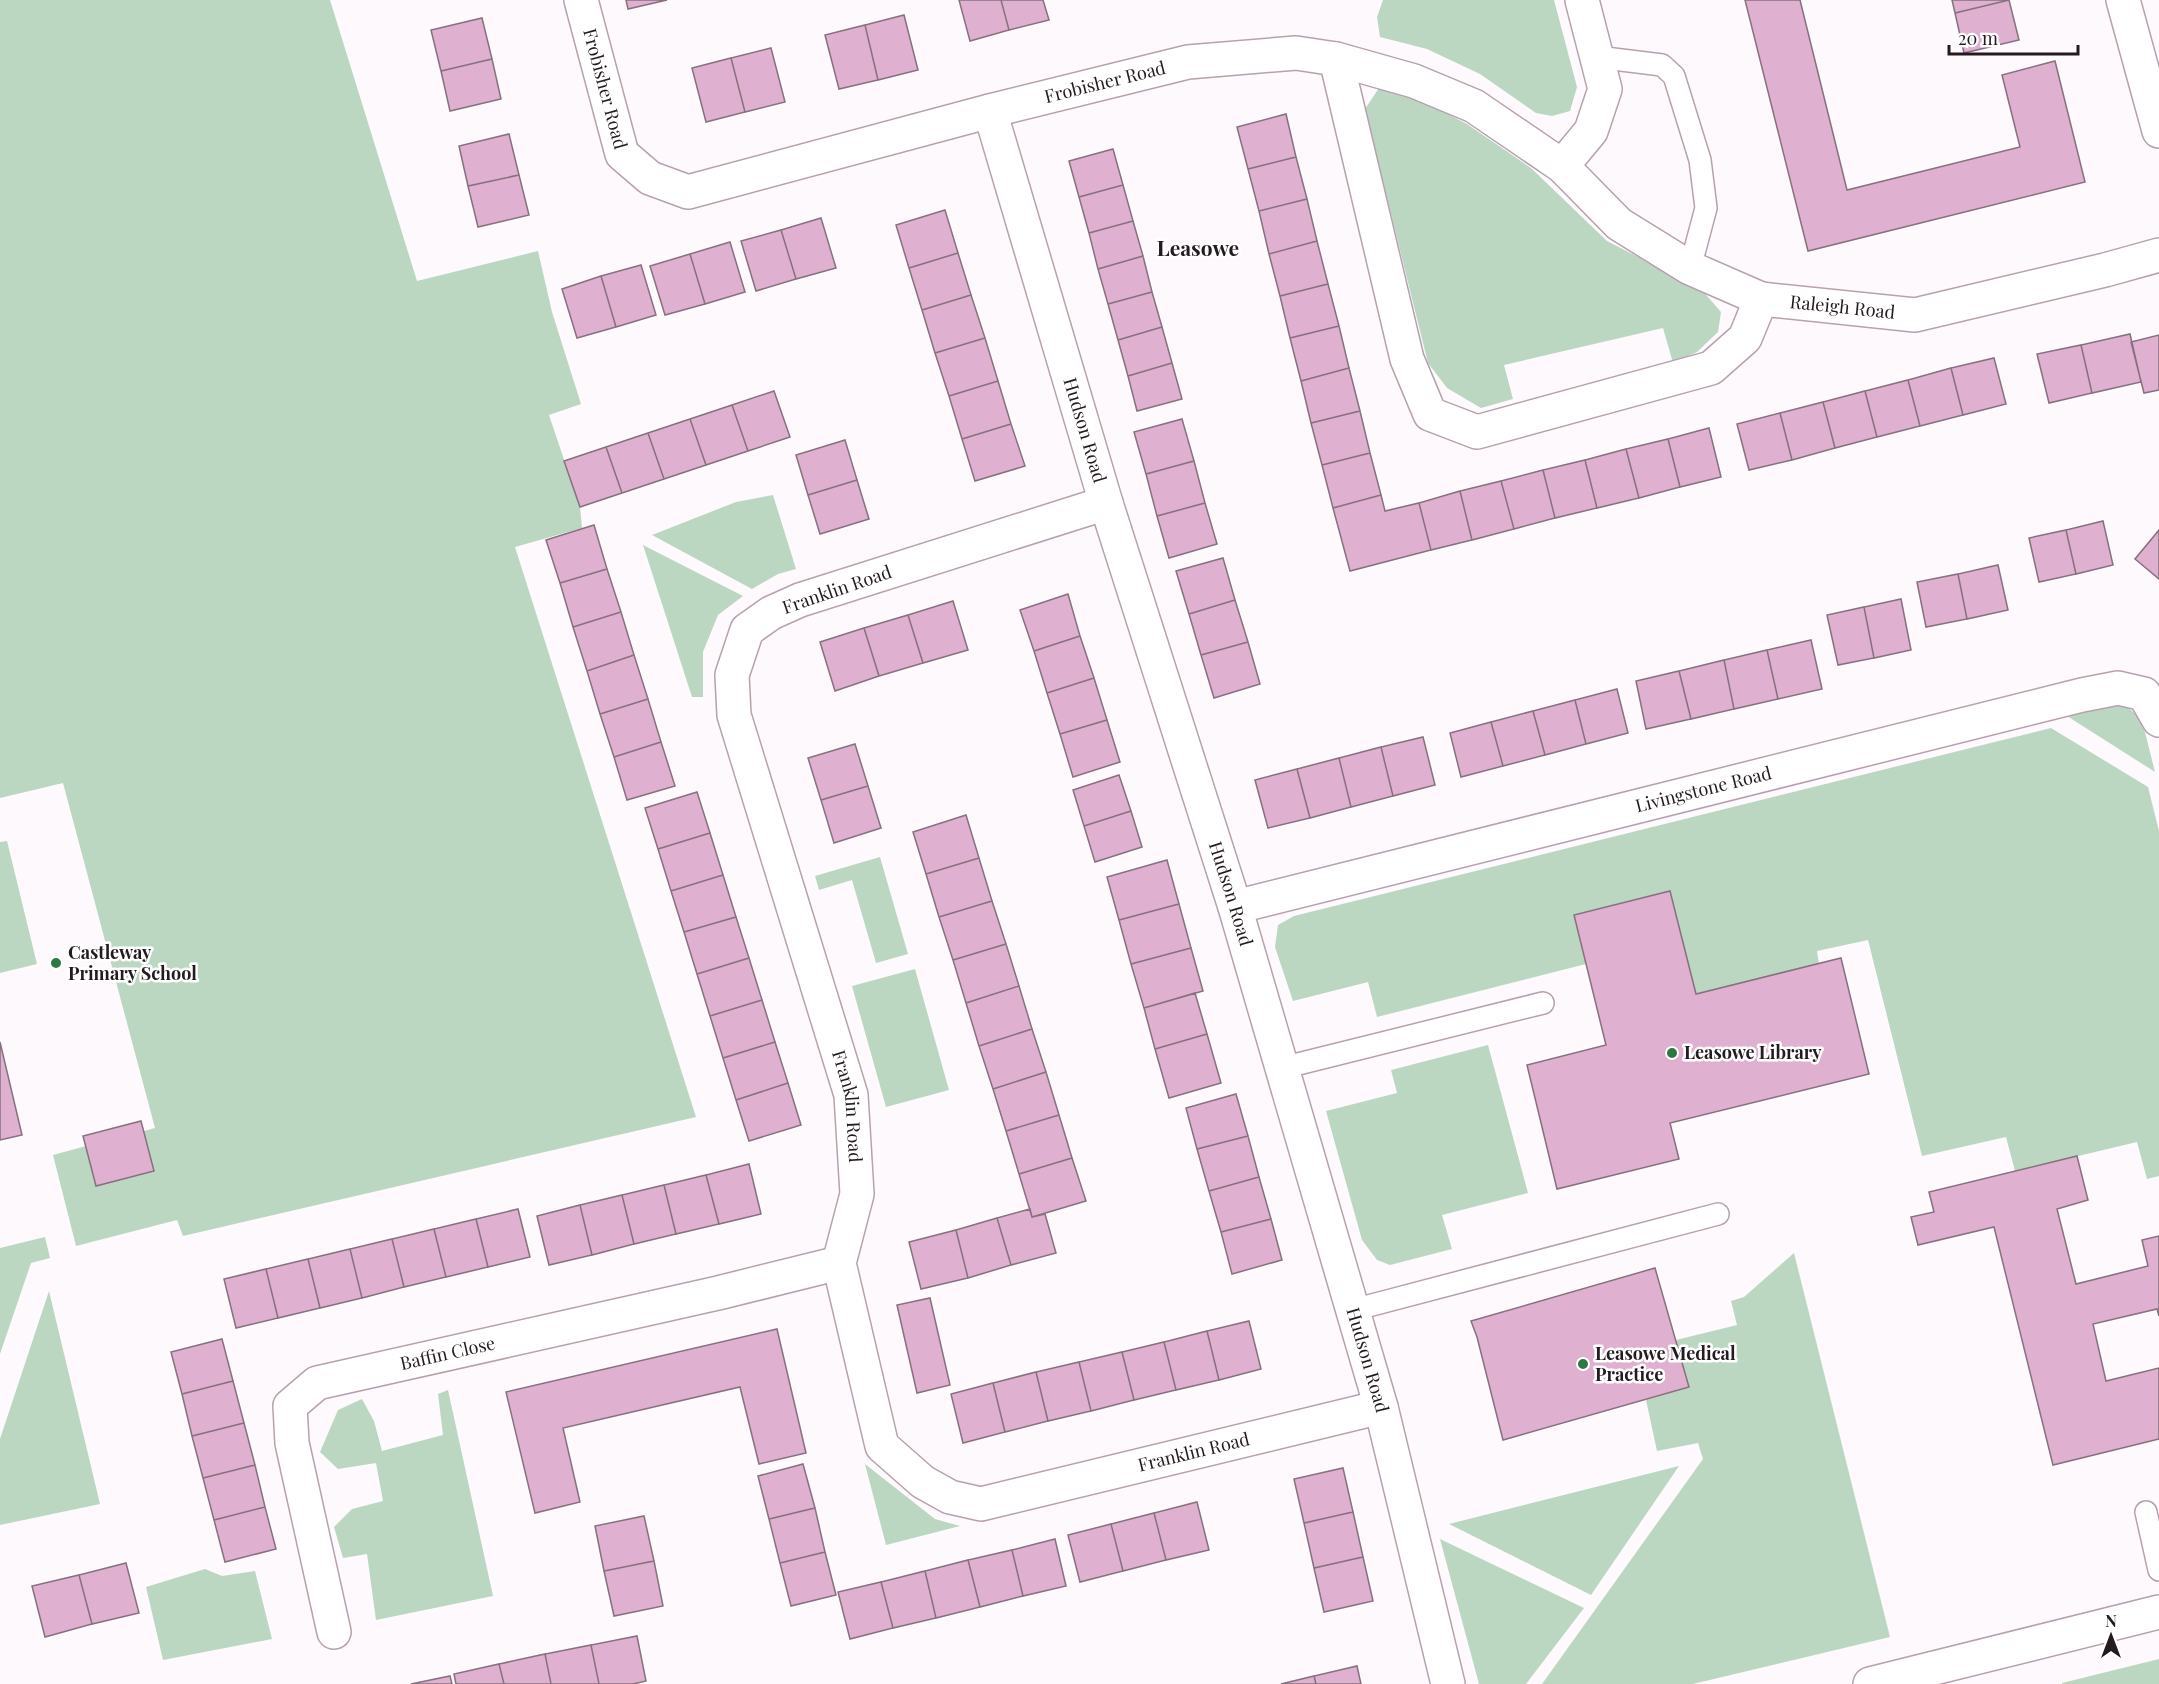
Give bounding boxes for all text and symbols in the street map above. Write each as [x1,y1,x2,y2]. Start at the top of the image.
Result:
scale bar [1949,18,2078,56]
street label: Frobisher Road [578,26,633,152]
text: 20 m [1958,26,1998,50]
street label: Frobisher Road [1042,55,1168,108]
district label: Leasowe [1157,233,1239,261]
street label: Raleigh Road [1789,289,1897,324]
street label: Hudson Road [1059,375,1113,486]
street label: Franklin Road [779,559,895,619]
street label: Livingstone Road [1633,760,1774,817]
street label: Hudson Road [1204,838,1259,949]
place label: Castleway Primary School [68,940,197,985]
marker: Castleway Primary School [49,956,63,970]
place label: Leasowe Library [1684,1040,1822,1064]
marker: Leasowe Library [1665,1046,1679,1060]
street label: Franklin Road [827,1047,868,1164]
street label: Hudson Road [1342,1304,1395,1415]
street label: Baffin Close [398,1330,497,1375]
place label: Leasowe Medical Practice [1595,1341,1736,1386]
marker: Leasowe Medical Practice [1576,1357,1590,1371]
street label: Franklin Road [1135,1426,1252,1477]
north arrow [2081,1606,2141,1666]
text: N [2105,1610,2117,1631]

